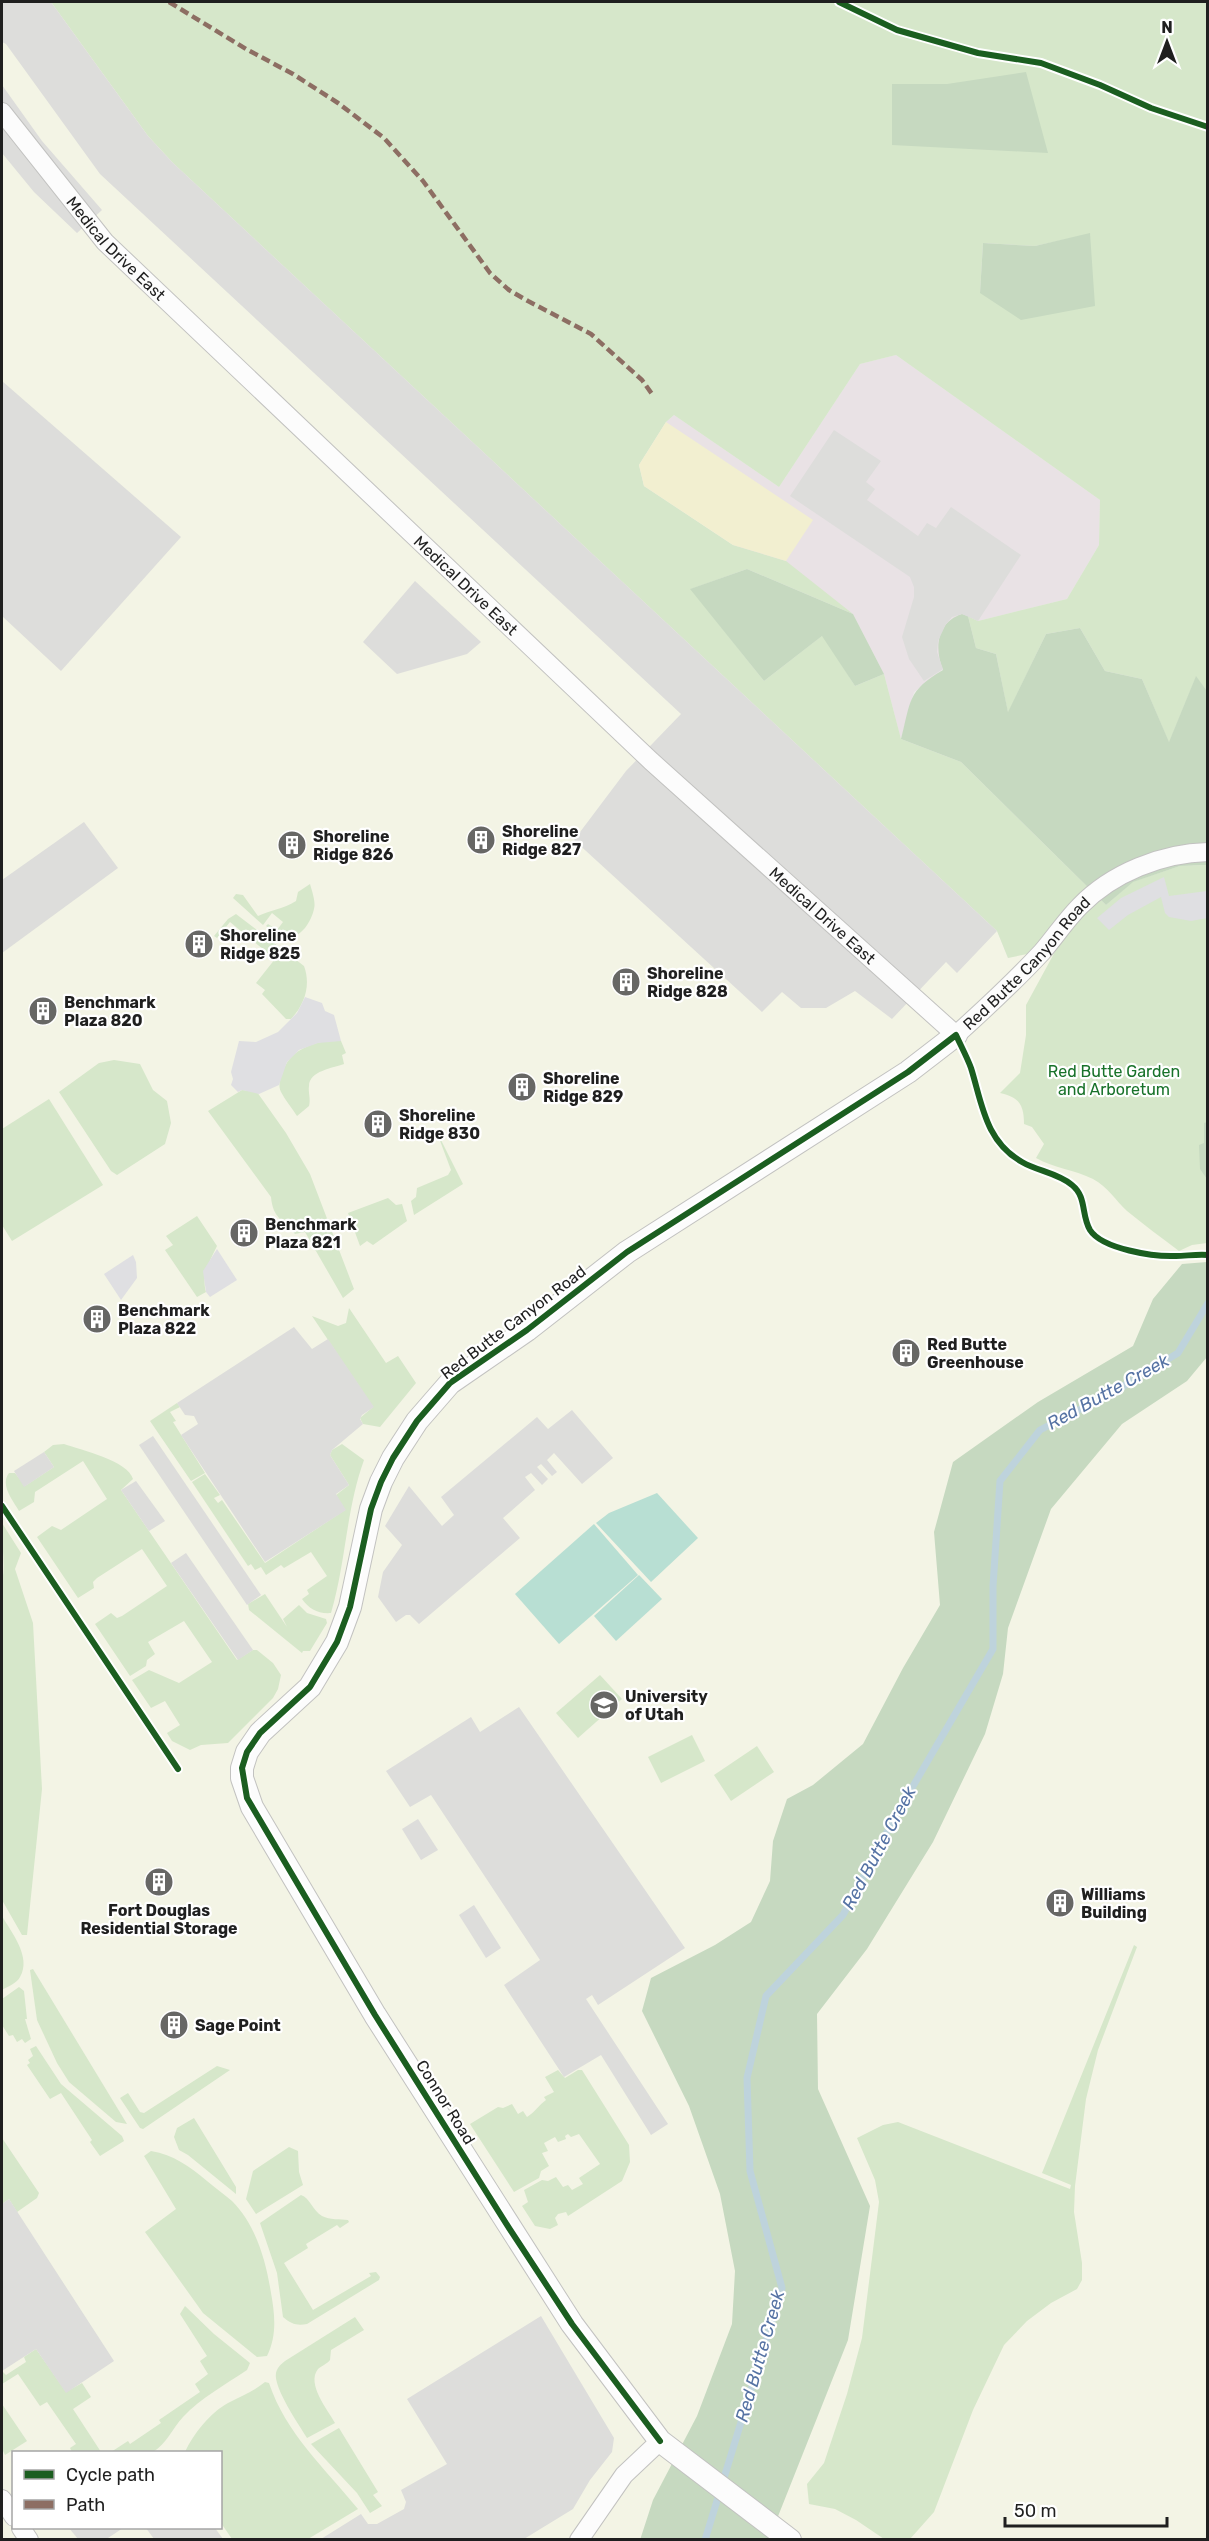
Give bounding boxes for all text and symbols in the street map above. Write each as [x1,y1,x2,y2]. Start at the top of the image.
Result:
north arrow [1137,12,1197,72]
text: N [1161,18,1173,37]
street label: Medical Drive East [62,193,169,304]
street label: Medical Drive East [410,532,522,639]
place label: Shoreline Ridge 827 [502,822,581,859]
building icon: Shoreline Ridge 827 [465,824,497,856]
place label: Shoreline Ridge 826 [313,827,393,864]
building icon: Shoreline Ridge 826 [276,829,308,861]
street label: Medical Drive East [765,863,879,968]
street label: Red Butte Canyon Road [959,893,1094,1034]
place label: Shoreline Ridge 825 [220,926,300,963]
building icon: Shoreline Ridge 825 [183,928,215,960]
place label: Shoreline Ridge 828 [647,964,728,1001]
building icon: Shoreline Ridge 828 [610,966,642,998]
place label: Benchmark Plaza 820 [64,993,156,1030]
building icon: Benchmark Plaza 820 [27,995,59,1027]
park label: Red Butte Garden and Arboretum [1048,1062,1180,1099]
place label: Shoreline Ridge 829 [543,1069,623,1106]
building icon: Shoreline Ridge 829 [506,1071,538,1103]
place label: Shoreline Ridge 830 [399,1106,480,1143]
building icon: Shoreline Ridge 830 [362,1108,394,1140]
place label: Benchmark Plaza 821 [265,1215,357,1252]
building icon: Benchmark Plaza 821 [228,1217,260,1249]
street label: Red Butte Canyon Road [437,1262,590,1383]
place label: Benchmark Plaza 822 [118,1301,210,1338]
building icon: Benchmark Plaza 822 [81,1303,113,1335]
place label: Red Butte Greenhouse [927,1335,1024,1372]
building icon: Red Butte Greenhouse [890,1337,922,1369]
water label: Red Butte Creek [1043,1349,1174,1435]
place label: University of Utah [625,1687,708,1724]
school or university icon: University of Utah [588,1689,620,1721]
water label: Red Butte Creek [837,1782,921,1913]
building icon: Fort Douglas Residential Storage [143,1866,175,1898]
place label: Williams Building [1081,1885,1147,1922]
building icon: Williams Building [1044,1887,1076,1919]
place label: Fort Douglas Residential Storage [80,1901,238,1938]
building icon: Sage Point [158,2009,190,2041]
place label: Sage Point [195,2016,281,2035]
street label: Connor Road [412,2057,479,2148]
water label: Red Butte Creek [731,2287,790,2425]
legend [12,2451,222,2529]
text: Cycle path [66,2464,155,2486]
scale bar [1005,2490,1167,2528]
text: Path [66,2494,105,2516]
text: 50 m [1014,2500,1057,2522]

